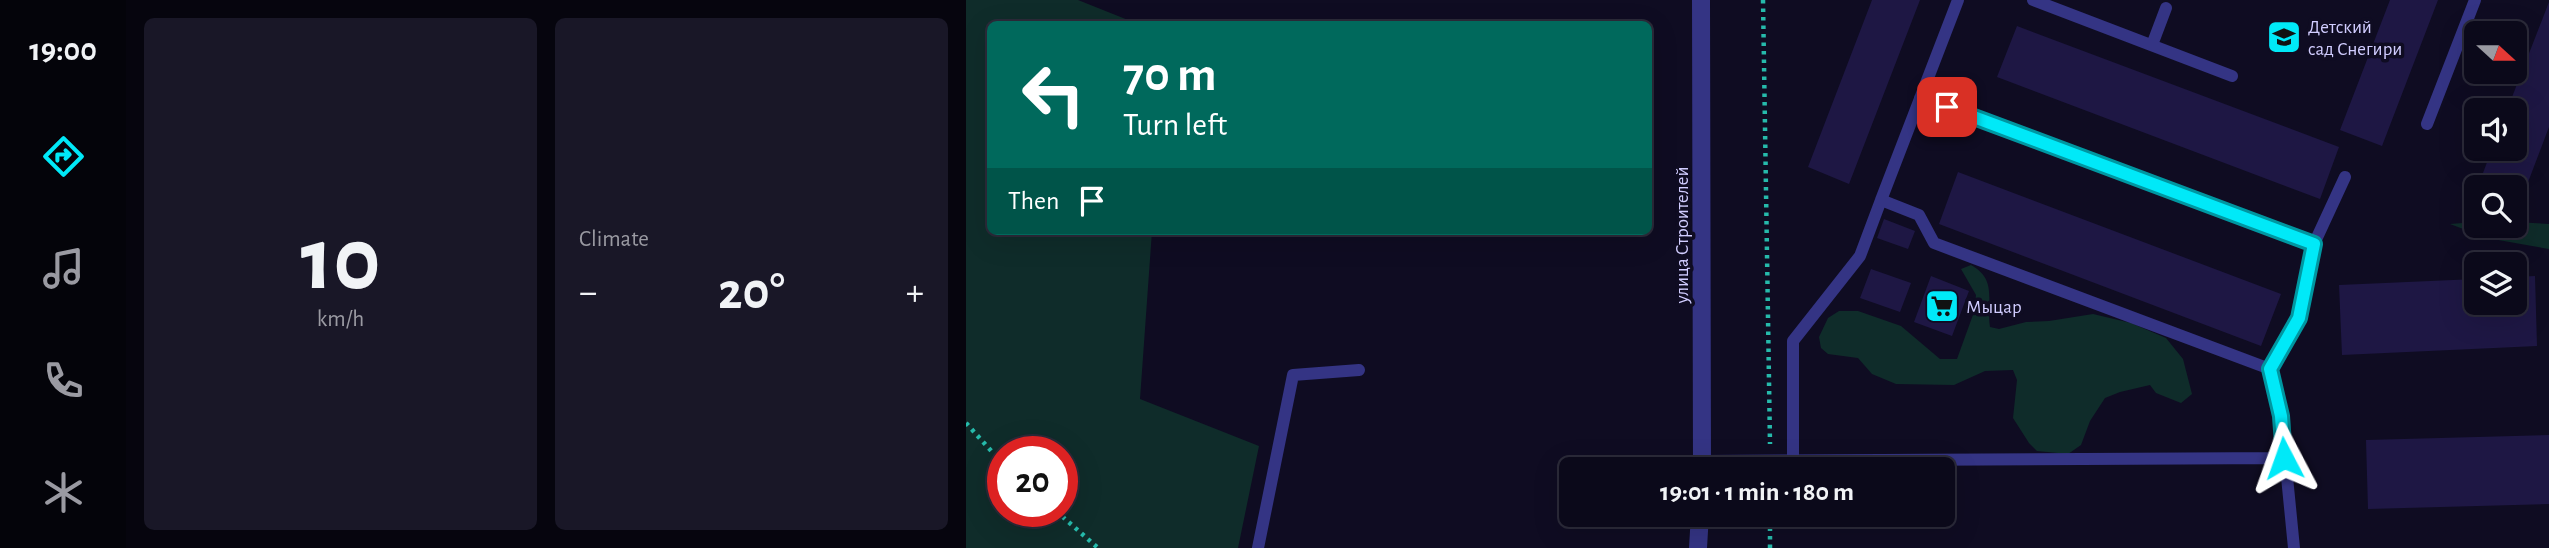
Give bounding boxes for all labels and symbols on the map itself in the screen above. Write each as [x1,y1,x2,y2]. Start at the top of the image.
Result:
school or university icon: Детский сад Снегири [2265,18,2303,56]
place label: Детский сад Снегири [2308,18,2402,59]
north arrow [2464,21,2527,84]
pin [1917,77,1977,137]
street label: улица Строителей [1673,166,1692,305]
supermarket icon: Мыцар [1923,287,1961,325]
place label: Мыцар [1966,298,2022,317]
position arrow [2247,421,2321,495]
speed limit sign: 20 [987,436,1078,527]

